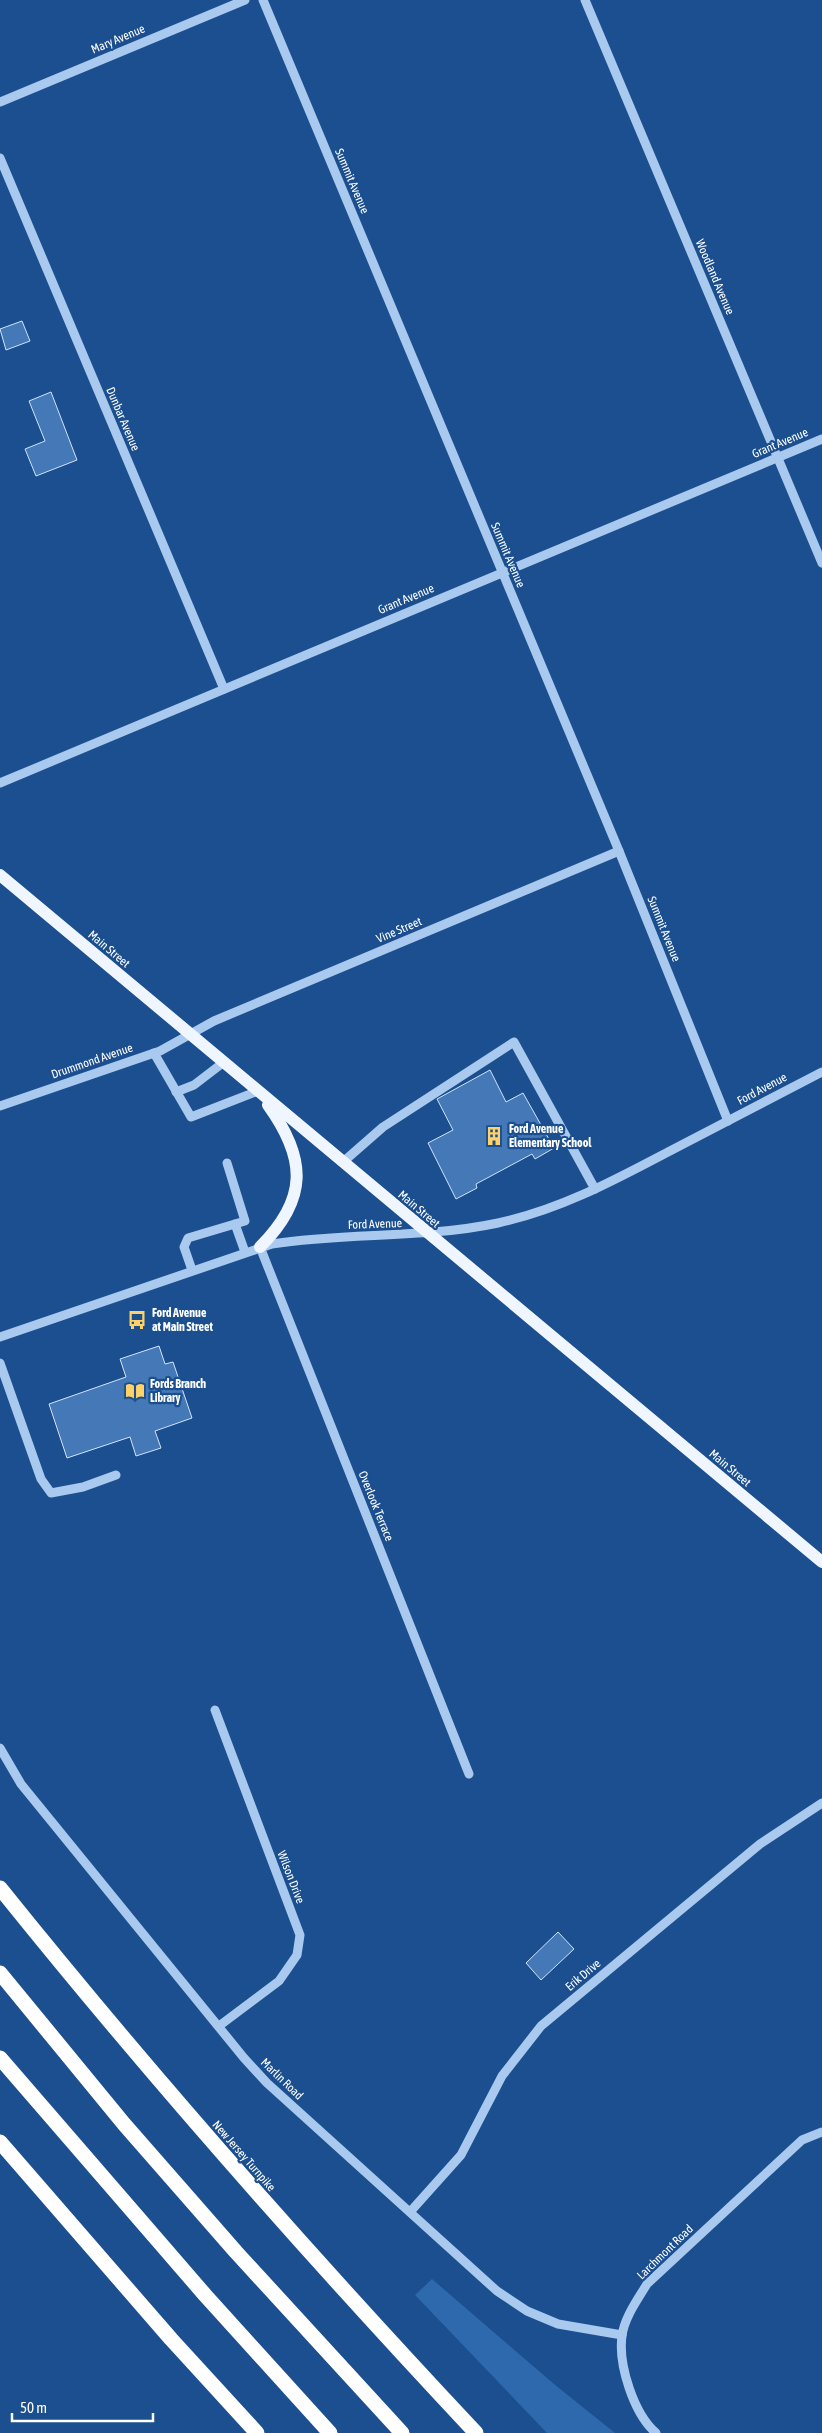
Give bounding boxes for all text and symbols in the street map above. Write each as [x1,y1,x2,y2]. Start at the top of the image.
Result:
street label: Mary Avenue [89,21,147,57]
street label: Summit Avenue [332,146,372,216]
street label: Woodland Avenue [693,237,737,317]
street label: Dunbar Avenue [103,385,143,453]
street label: Grant Avenue [750,425,810,461]
street label: Summit Avenue [488,520,528,590]
street label: Grant Avenue [376,581,436,617]
street label: Summit Avenue [645,894,683,964]
street label: Vine Street [374,914,424,946]
street label: Main Street [85,928,133,971]
street label: Drummond Avenue [49,1040,135,1082]
street label: Ford Avenue [735,1070,789,1108]
place label: Ford Avenue Elementary School [509,1122,592,1150]
building icon: Ford Avenue Elementary School [483,1125,505,1147]
street label: Main Street [395,1188,443,1231]
street label: Ford Avenue [348,1216,402,1232]
place label: Ford Avenue at Main Street [152,1306,213,1334]
bus stop icon: Ford Avenue at Main Street [126,1309,148,1331]
place label: Fords Branch Library [150,1377,206,1405]
library icon: Fords Branch Library [124,1380,146,1402]
street label: Main Street [706,1447,754,1490]
street label: Overlook Terrace [356,1469,396,1543]
street label: Wilson Drive [275,1849,307,1905]
street label: Erik Drive [563,1956,603,1994]
street label: Marlin Road [258,2055,306,2103]
street label: New Jersey Turnpike [210,2118,278,2194]
street label: Larchmont Road [634,2222,696,2282]
scale bar [12,2390,154,2422]
text: 50 m [20,2399,47,2416]

